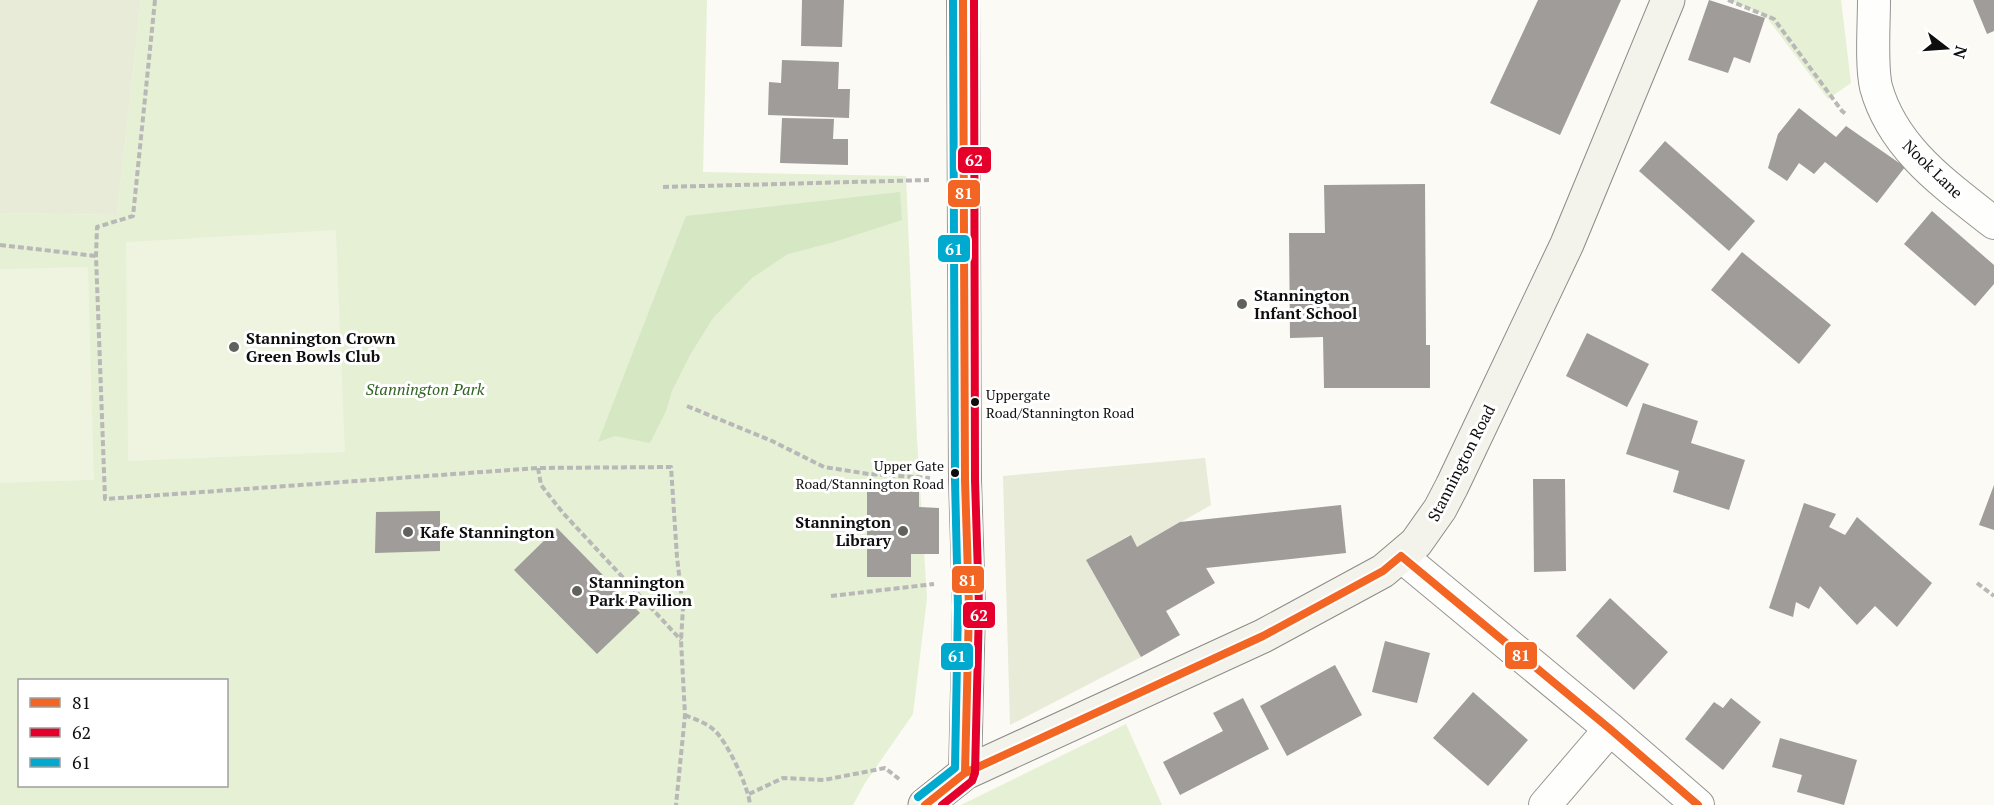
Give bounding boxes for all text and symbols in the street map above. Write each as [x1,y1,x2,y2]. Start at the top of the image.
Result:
north arrow [1916,18,1976,78]
text: N [1948,43,1973,61]
street label: Nook Lane [1898,135,1968,203]
line badge: 62 [957,146,992,174]
text: 62 [965,149,983,171]
line badge: 81 [947,179,981,208]
text: 81 [955,182,973,204]
line badge: 61 [937,234,971,263]
text: 61 [945,238,963,260]
place label: Stannington Infant School [1254,284,1357,324]
marker: Stannington Infant School [1235,297,1249,311]
place label: Stannington Crown Green Bowls Club [246,327,396,367]
marker: Stannington Crown Green Bowls Club [227,340,241,354]
park label: Stannington Park [366,378,485,400]
place label: Uppergate Road/Stannington Road [986,385,1134,422]
marker: Uppergate Road/Stannington Road [969,396,981,408]
street label: Stannington Road [1422,401,1500,525]
place label: Upper Gate Road/Stannington Road [796,456,944,493]
marker: Upper Gate Road/Stannington Road [949,467,961,479]
place label: Stannington Library [795,511,892,551]
place label: Kafe Stannington [420,521,555,543]
marker: Stannington Library [896,524,910,538]
marker: Kafe Stannington [401,525,415,539]
line badge: 81 [951,565,985,594]
text: 81 [959,569,977,591]
place label: Stannington Park Pavilion [589,571,693,611]
marker: Stannington Park Pavilion [570,584,584,598]
line badge: 62 [962,601,996,629]
text: 62 [970,604,988,626]
line badge: 81 [1504,641,1538,670]
line badge: 61 [940,642,974,671]
text: 81 [1512,644,1530,666]
text: 61 [948,645,966,667]
legend [18,679,228,787]
text: 81 [72,690,91,714]
text: 62 [72,720,91,744]
text: 61 [72,750,91,774]

